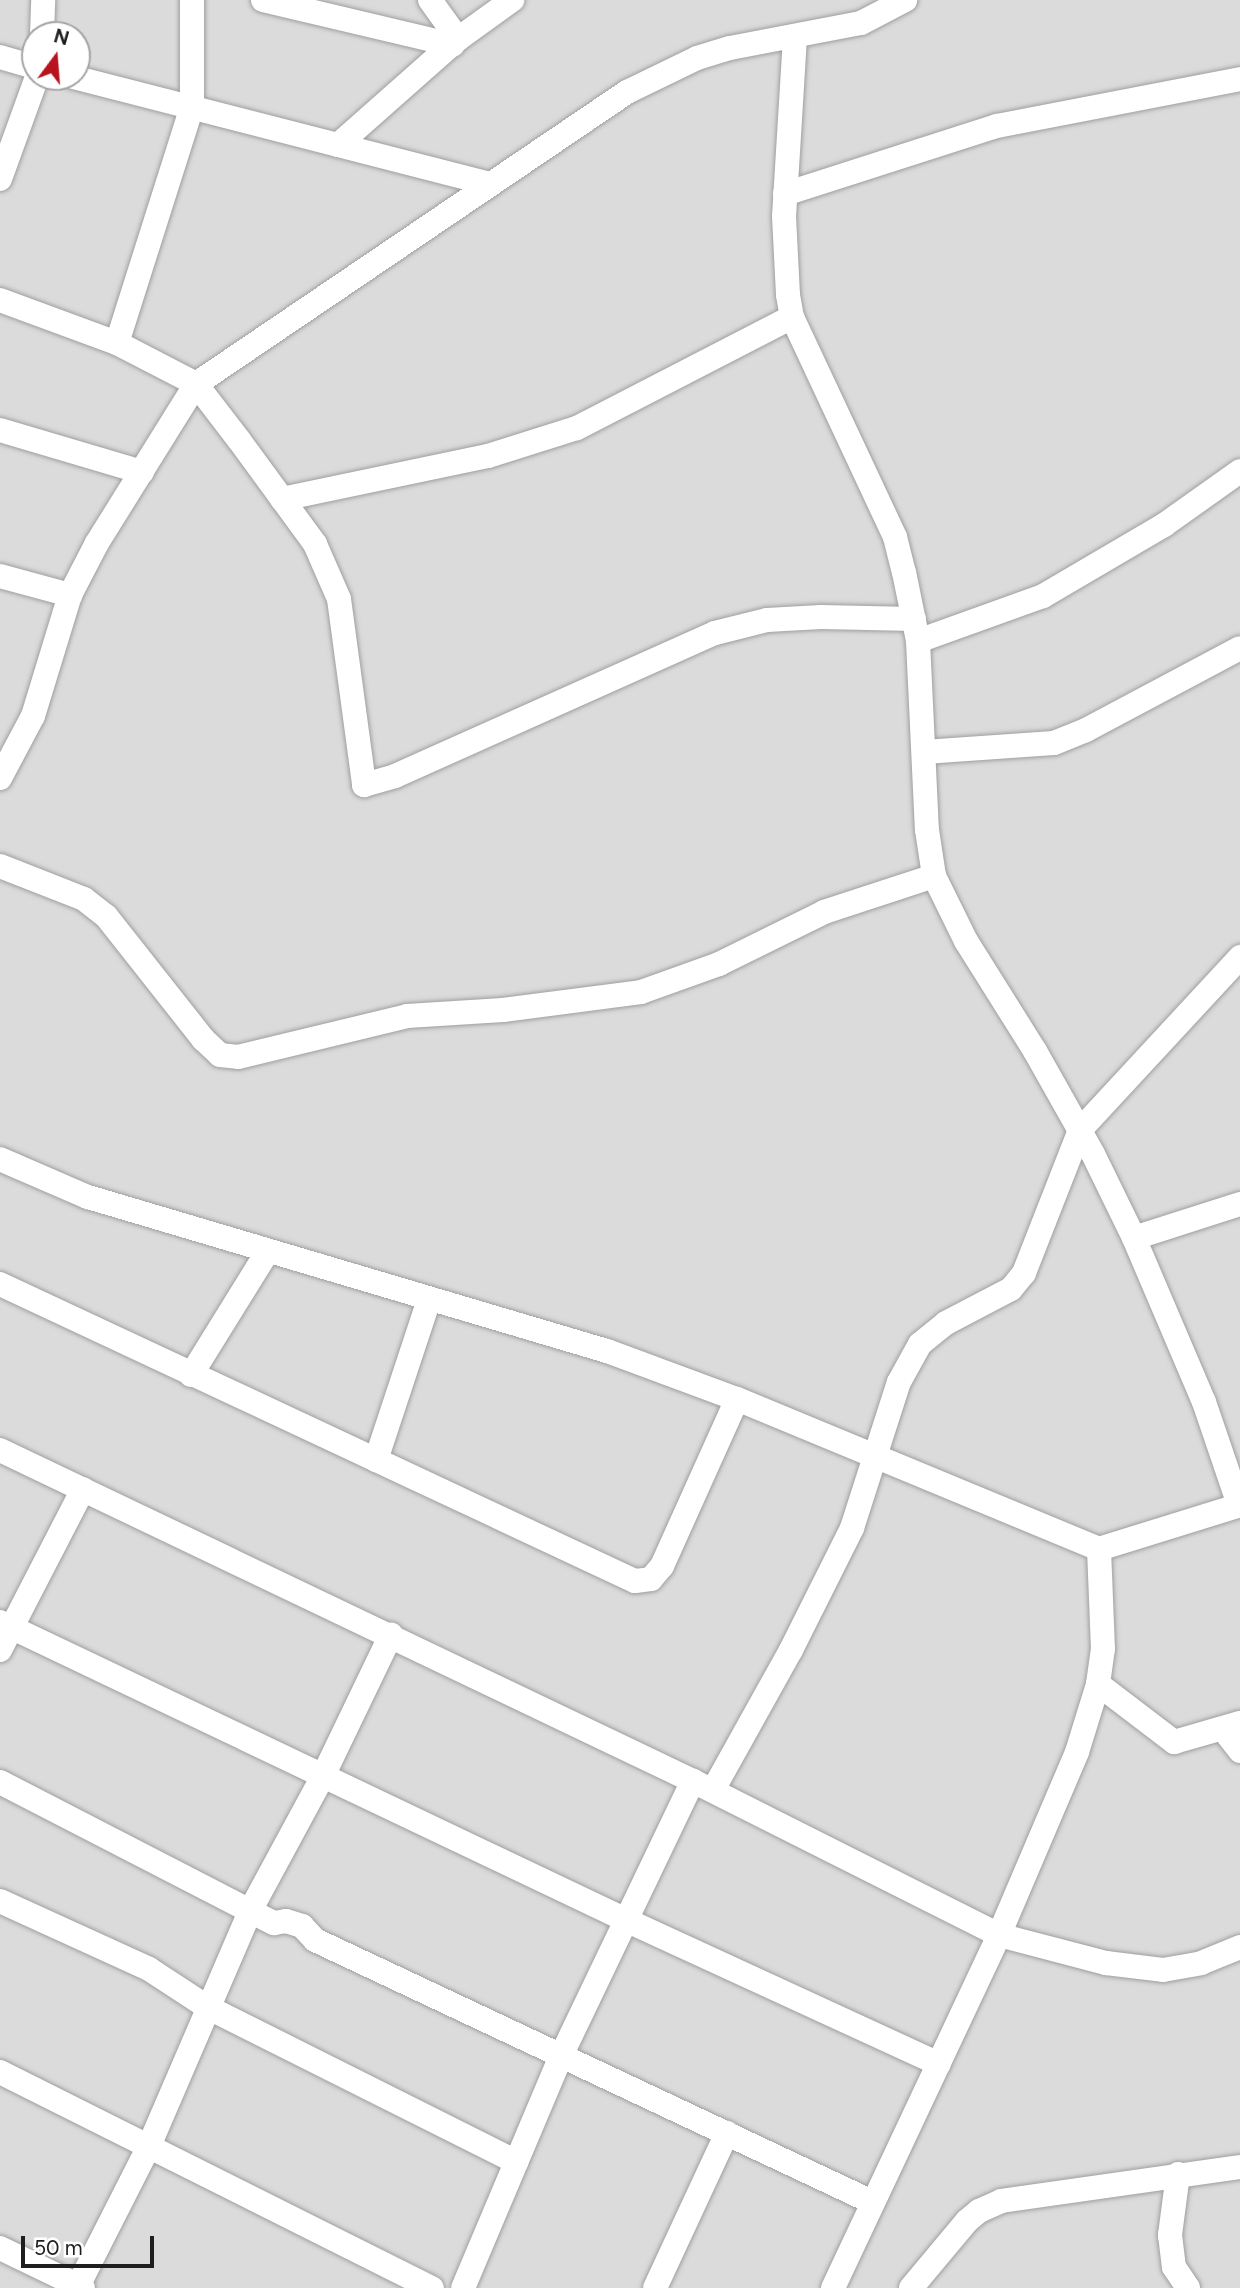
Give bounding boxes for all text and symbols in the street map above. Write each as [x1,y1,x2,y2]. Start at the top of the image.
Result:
north arrow [21,21,91,91]
text: N [51,24,72,50]
scale bar [24,2222,158,2266]
text: 50 m [34,2235,83,2260]

